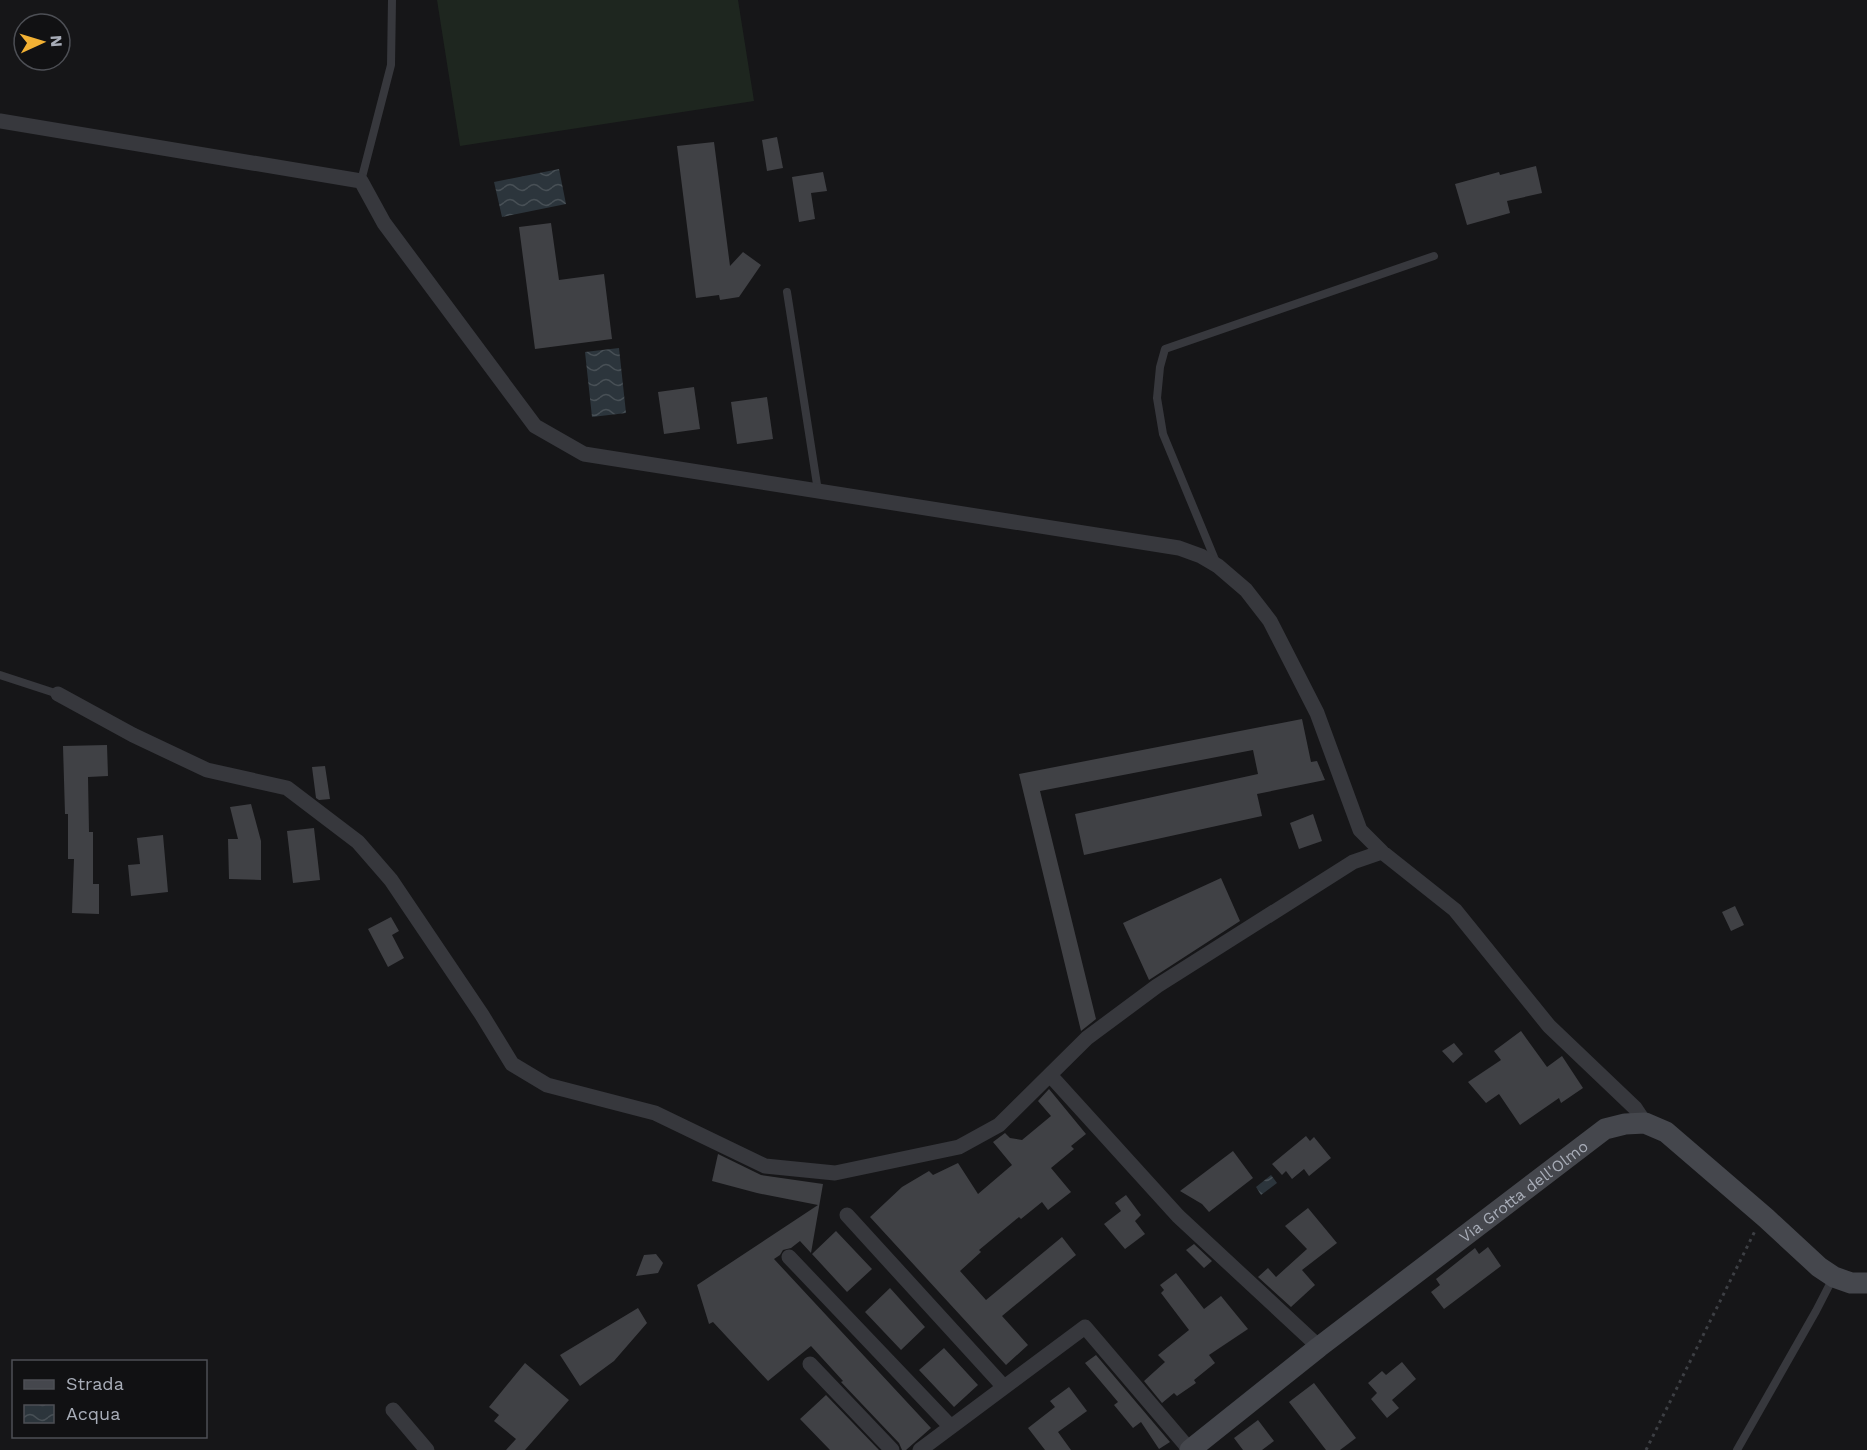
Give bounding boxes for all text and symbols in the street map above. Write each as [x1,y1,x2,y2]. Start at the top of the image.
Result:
north arrow [12,12,72,72]
text: N [47,34,66,48]
street label: Via Grotta dell'Olmo [1455,1137,1592,1247]
legend [12,1360,207,1438]
text: Strada [66,1373,124,1394]
text: Acqua [66,1403,120,1424]

